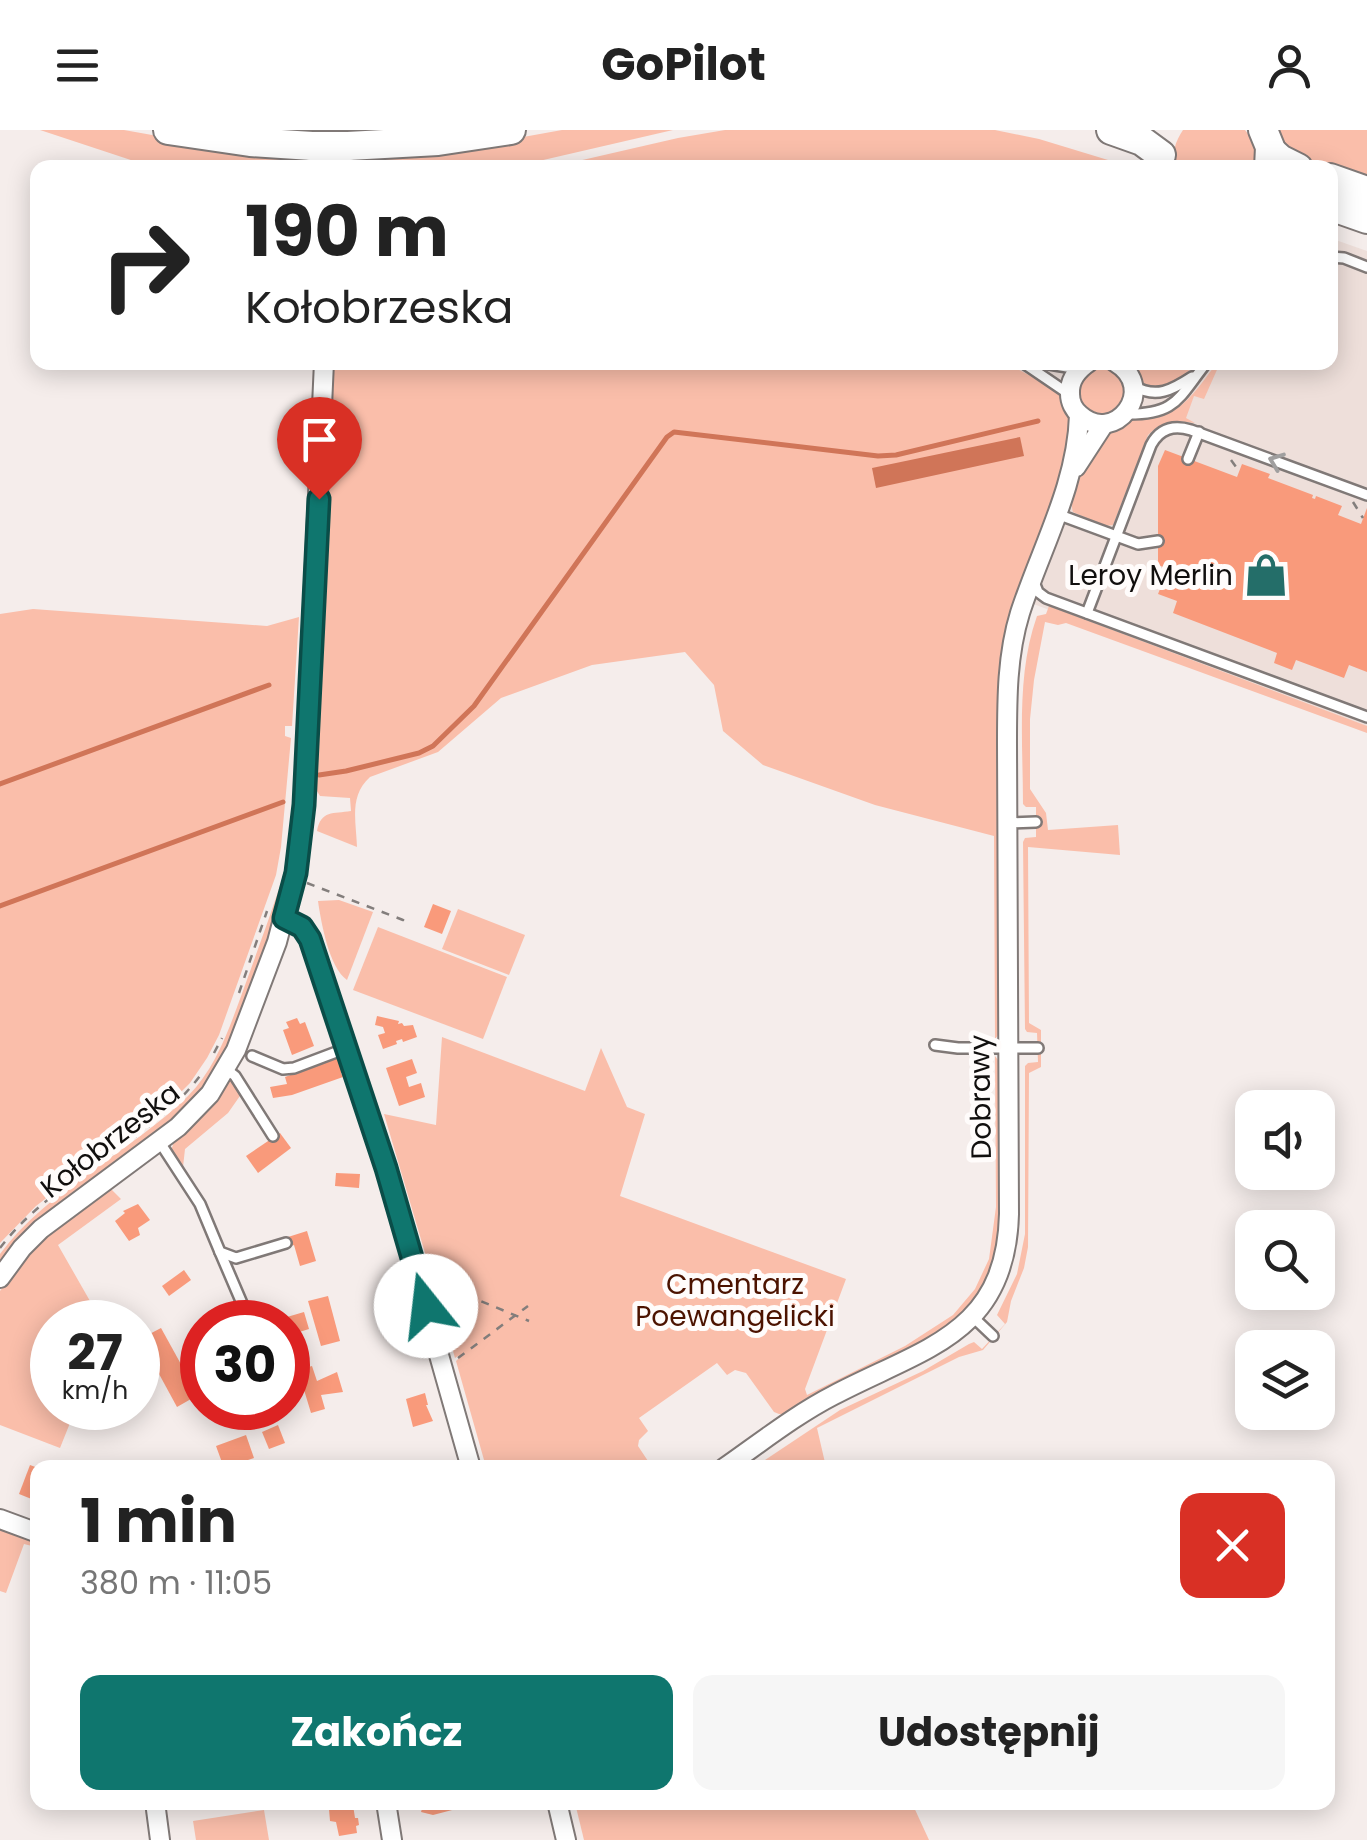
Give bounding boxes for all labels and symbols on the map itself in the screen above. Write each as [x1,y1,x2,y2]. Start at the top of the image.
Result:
pin [277,397,362,500]
one-way arrow [1268,452,1285,473]
shop icon: Leroy Merlin [1242,551,1290,599]
place label: Leroy Merlin [1068,556,1233,595]
street label: Dobrawy [960,1034,1001,1160]
street label: Kołobrzeska [32,1074,188,1207]
position arrow [374,1254,478,1358]
park label: Cmentarz Poewangelicki [635,1265,835,1336]
speed limit sign: 30 [180,1300,310,1430]

